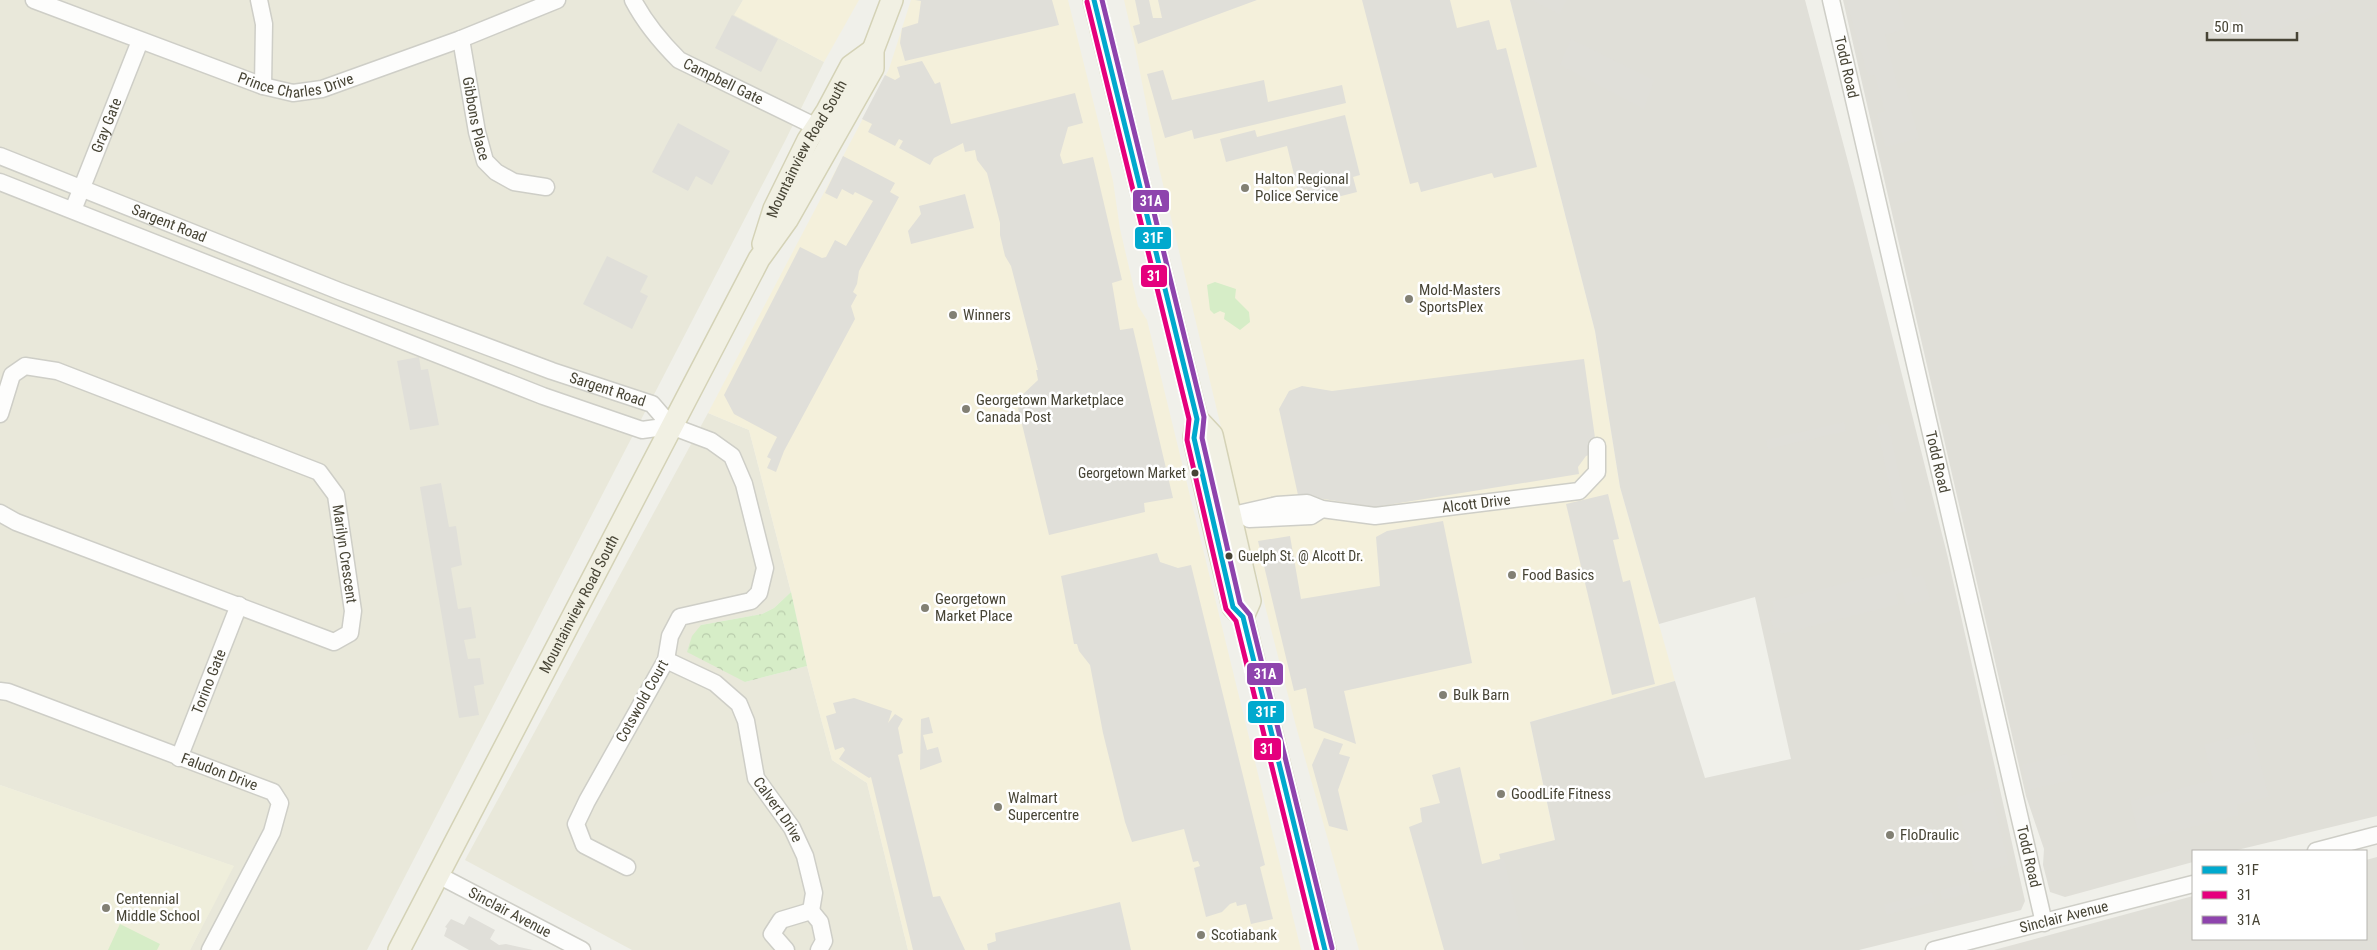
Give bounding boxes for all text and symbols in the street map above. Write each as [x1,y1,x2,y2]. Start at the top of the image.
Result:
scale bar [2207,10,2297,42]
text: 50 m [2214,18,2244,36]
street label: Todd Road [1831,34,1862,100]
street label: Campbell Gate [680,54,766,109]
street label: Prince Charles Drive [235,68,356,102]
street label: Gibbons Place [459,75,493,163]
street label: Mountainview Road South [763,77,851,220]
street label: Gray Gate [88,95,125,155]
place label: Halton Regional Police Service [1255,170,1349,205]
marker: Halton Regional Police Service [1239,182,1251,194]
line badge: 31A [1132,189,1170,213]
text: 31A [1140,193,1163,209]
street label: Sargent Road [129,200,209,246]
line badge: 31F [1134,226,1172,250]
text: 31F [1143,230,1164,246]
line badge: 31 [1140,264,1168,288]
text: 31 [1147,268,1161,284]
place label: Mold-Masters SportsPlex [1419,281,1501,316]
marker: Mold-Masters SportsPlex [1403,293,1415,305]
place label: Winners [963,306,1011,324]
marker: Winners [947,309,959,321]
street label: Sargent Road [567,368,648,410]
place label: Georgetown Marketplace Canada Post [976,391,1124,426]
marker: Georgetown Marketplace Canada Post [960,403,972,415]
street label: Todd Road [1922,429,1953,495]
place label: Georgetown Market [1078,465,1186,481]
marker: Georgetown Market [1190,468,1200,478]
street label: Alcott Drive [1441,490,1511,517]
street label: Marilyn Crescent [329,503,361,605]
street label: Mountainview Road South [536,532,623,676]
place label: Guelph St. @ Alcott Dr. [1238,548,1363,564]
marker: Guelph St. @ Alcott Dr. [1224,551,1234,561]
place label: Food Basics [1522,566,1595,584]
marker: Food Basics [1506,569,1518,581]
place label: Georgetown Market Place [935,590,1013,625]
marker: Georgetown Market Place [919,602,931,614]
street label: Torino Gate [188,647,230,717]
street label: Cotswold Court [612,657,672,745]
line badge: 31A [1246,662,1284,686]
text: 31A [1254,666,1277,682]
place label: Bulk Barn [1453,686,1509,704]
marker: Bulk Barn [1437,689,1449,701]
line badge: 31F [1247,700,1285,724]
text: 31F [1256,704,1277,720]
line badge: 31 [1253,737,1282,761]
text: 31 [1260,741,1274,757]
street label: Faludon Drive [179,749,260,794]
street label: Calvert Drive [749,774,806,845]
place label: GoodLife Fitness [1511,785,1611,803]
marker: GoodLife Fitness [1495,788,1507,800]
place label: Walmart Supercentre [1008,789,1079,824]
marker: Walmart Supercentre [992,801,1004,813]
street label: Todd Road [2013,824,2045,889]
place label: FloDraulic [1900,826,1959,844]
marker: FloDraulic [1884,829,1896,841]
legend [2192,850,2367,940]
text: 31F [2237,861,2259,879]
street label: Sinclair Avenue [465,883,554,941]
text: 31 [2237,886,2252,904]
place label: Centennial Middle School [116,890,200,925]
street label: Sinclair Avenue [2018,897,2110,937]
marker: Centennial Middle School [100,902,112,914]
text: 31A [2237,911,2261,929]
place label: Scotiabank [1211,926,1277,944]
marker: Scotiabank [1195,929,1207,941]

